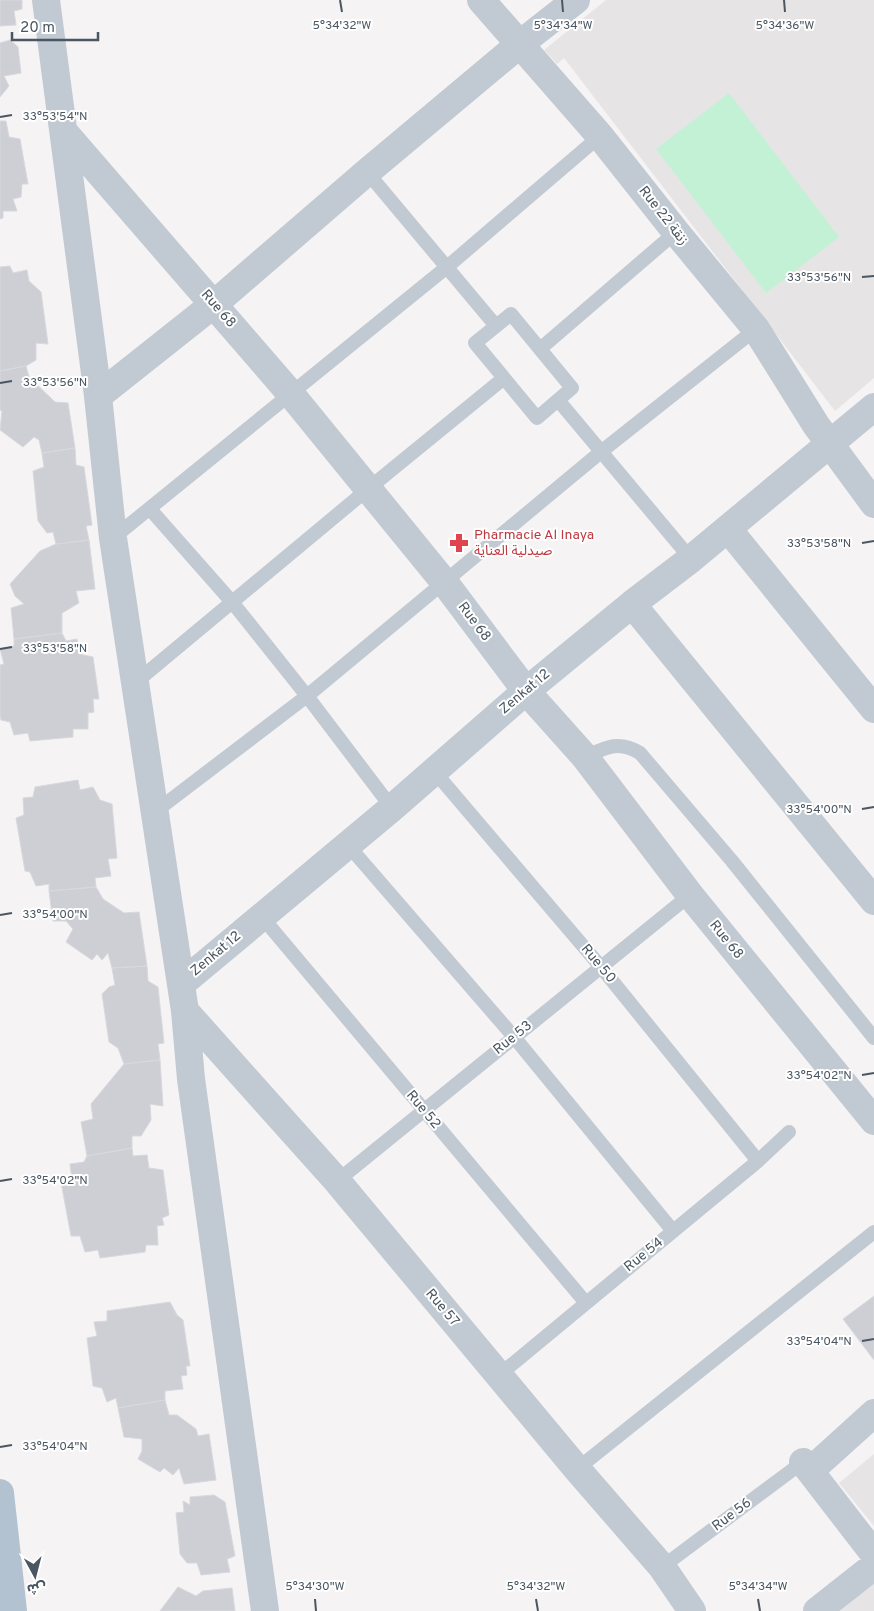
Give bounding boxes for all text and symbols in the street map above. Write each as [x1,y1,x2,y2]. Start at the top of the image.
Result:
scale bar [12,10,99,42]
text: 5°34'32"W [313,18,371,34]
text: 5°34'34"W [533,18,593,34]
text: 5°34'36"W [756,18,814,34]
text: 20 m [20,19,55,38]
text: 33°53'54"N [22,109,88,125]
street label: Rue 22 زنقة [635,183,691,249]
text: 33°53'56"N [787,270,851,286]
street label: Rue 68 [197,287,239,331]
text: 33°53'56"N [23,375,87,391]
place label: Pharmacie Al Inaya صيدلية العناية [474,527,594,560]
pharmacy icon: Pharmacie Al Inaya صيدلية العناية [448,532,470,554]
text: 33°53'58"N [787,536,851,552]
street label: Rue 68 [454,599,494,645]
text: 33°53'58"N [23,641,87,657]
street label: Zenkat 12 [496,666,554,718]
text: 33°54'00"N [786,802,852,818]
text: 33°54'00"N [22,907,88,923]
street label: Rue 68 [705,917,747,963]
street label: Zenkat 12 [187,928,245,980]
street label: Rue 50 [577,941,619,987]
street label: Rue 53 [490,1017,536,1059]
text: 33°54'02"N [786,1068,852,1084]
street label: Rue 52 [402,1087,444,1133]
text: 33°54'02"N [22,1173,88,1189]
street label: Rue 54 [621,1234,667,1276]
street label: Rue 57 [421,1286,463,1330]
text: 33°54'04"N [786,1334,852,1350]
text: 33°54'04"N [22,1439,88,1455]
street label: Rue 56 [709,1495,755,1535]
north arrow [10,1551,60,1601]
text: ش [26,1578,47,1597]
text: 5°34'30"W [285,1579,345,1595]
text: 5°34'32"W [507,1579,565,1595]
text: 5°34'34"W [728,1579,788,1595]

